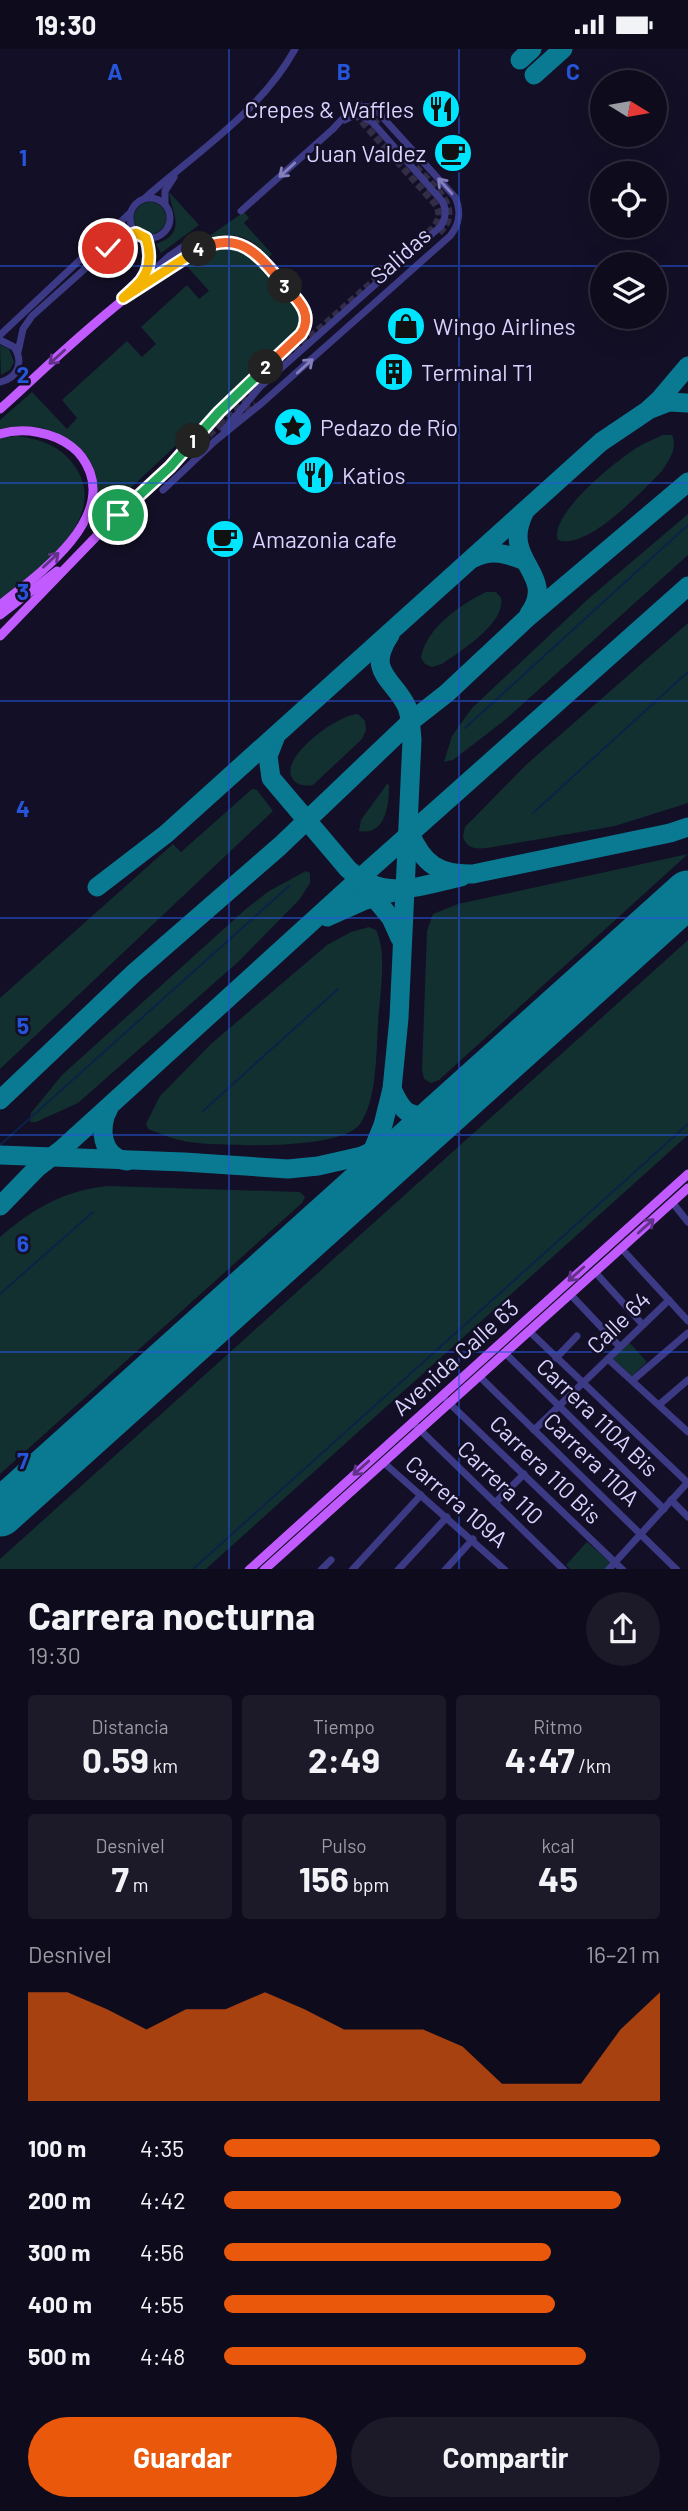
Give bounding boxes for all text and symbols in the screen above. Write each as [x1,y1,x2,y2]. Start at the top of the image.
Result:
text: 19:30 [35,9,96,40]
text: A [107,57,123,85]
text: B [337,57,351,85]
text: C [566,57,580,85]
north arrow [590,70,667,147]
map controls [590,70,667,329]
restaurant icon: Crepes & Waffles [420,88,462,130]
place label: Crepes & Waffles [245,95,414,123]
cafe icon: Juan Valdez [432,132,474,174]
place label: Juan Valdez [307,139,426,167]
text: 1 [19,143,27,171]
one-way arrow [279,161,296,178]
button: locate [590,161,667,238]
one-way arrow [437,177,453,195]
pin [78,218,138,278]
street label: Salidas [364,221,436,289]
icon: check [89,229,127,267]
pin: 4 [182,231,216,267]
text: 4 [193,237,204,260]
button: layers [590,252,667,329]
pin: 3 [268,268,302,303]
text: 3 [279,274,290,297]
shop icon: Wingo Airlines [385,305,427,347]
place label: Wingo Airlines [433,312,576,340]
one-way arrow [49,349,67,365]
pin: 2 [248,349,284,385]
building icon: Terminal T1 [373,351,415,393]
text: 2 [260,355,271,378]
one-way arrow [295,358,313,374]
place label: Terminal T1 [421,358,533,386]
text: 2 [17,360,29,388]
place icon: Pedazo de Río [272,406,314,448]
place label: Pedazo de Río [320,413,458,441]
pin: 1 [176,423,210,459]
text: 1 [189,429,196,452]
restaurant icon: Katios [294,454,336,496]
place label: Katios [342,461,406,489]
pin [88,485,148,545]
icon: arrive [99,496,137,534]
cafe icon: Amazonia cafe [204,518,246,560]
place label: Amazonia cafe [252,525,397,553]
one-way arrow [42,552,60,568]
text: 3 [17,577,29,605]
text: 4 [16,794,30,822]
text: 5 [17,1011,29,1039]
one-way arrow [637,1218,655,1234]
text: 6 [17,1229,29,1257]
one-way arrow [567,1266,585,1282]
street label: Calle 64 [580,1285,656,1359]
street label: Avenida Calle 63 [386,1293,524,1421]
street label: Carrera 110A Bis [532,1352,664,1482]
street label: Carrera 110A [538,1407,646,1511]
street label: Carrera 110 Bis [485,1409,607,1529]
street label: Carrera 110 [452,1434,550,1530]
text: 7 [17,1446,29,1474]
street label: Carrera 109A [400,1449,514,1553]
one-way arrow [352,1460,370,1476]
text: Carrera nocturna [28,1592,315,1638]
button: share [586,1592,660,1666]
text: 19:30 [28,1641,81,1669]
text: Distancia [92,1715,168,1738]
text: Tiempo [313,1715,375,1738]
text: Ritmo [533,1715,583,1738]
text: 0.59 [82,1738,149,1780]
text: 2:49 [308,1738,380,1780]
text: 4:47 [505,1738,575,1780]
text: km [149,1754,178,1777]
text: /km [575,1754,611,1777]
text: Desnivel [95,1834,165,1857]
text: Pulso [321,1834,367,1857]
text: kcal [541,1834,575,1857]
text: 7 [112,1857,129,1899]
text: 156 [299,1857,349,1899]
text: 45 [538,1857,578,1899]
text: m [129,1873,148,1896]
text: bpm [349,1873,389,1896]
text: Desnivel [28,1940,112,1968]
text: 16–21 m [586,1940,660,1968]
text: 100 m [28,2134,86,2162]
text: 4:35 [140,2134,184,2162]
text: 200 m [28,2186,91,2214]
text: 4:42 [140,2186,185,2214]
text: 300 m [28,2238,90,2266]
text: 4:56 [140,2238,184,2266]
text: 400 m [28,2290,92,2318]
text: 4:55 [140,2290,184,2318]
text: 500 m [28,2342,90,2370]
text: 4:48 [140,2342,185,2370]
button: Guardar [28,2417,337,2497]
button: Compartir [351,2417,660,2497]

